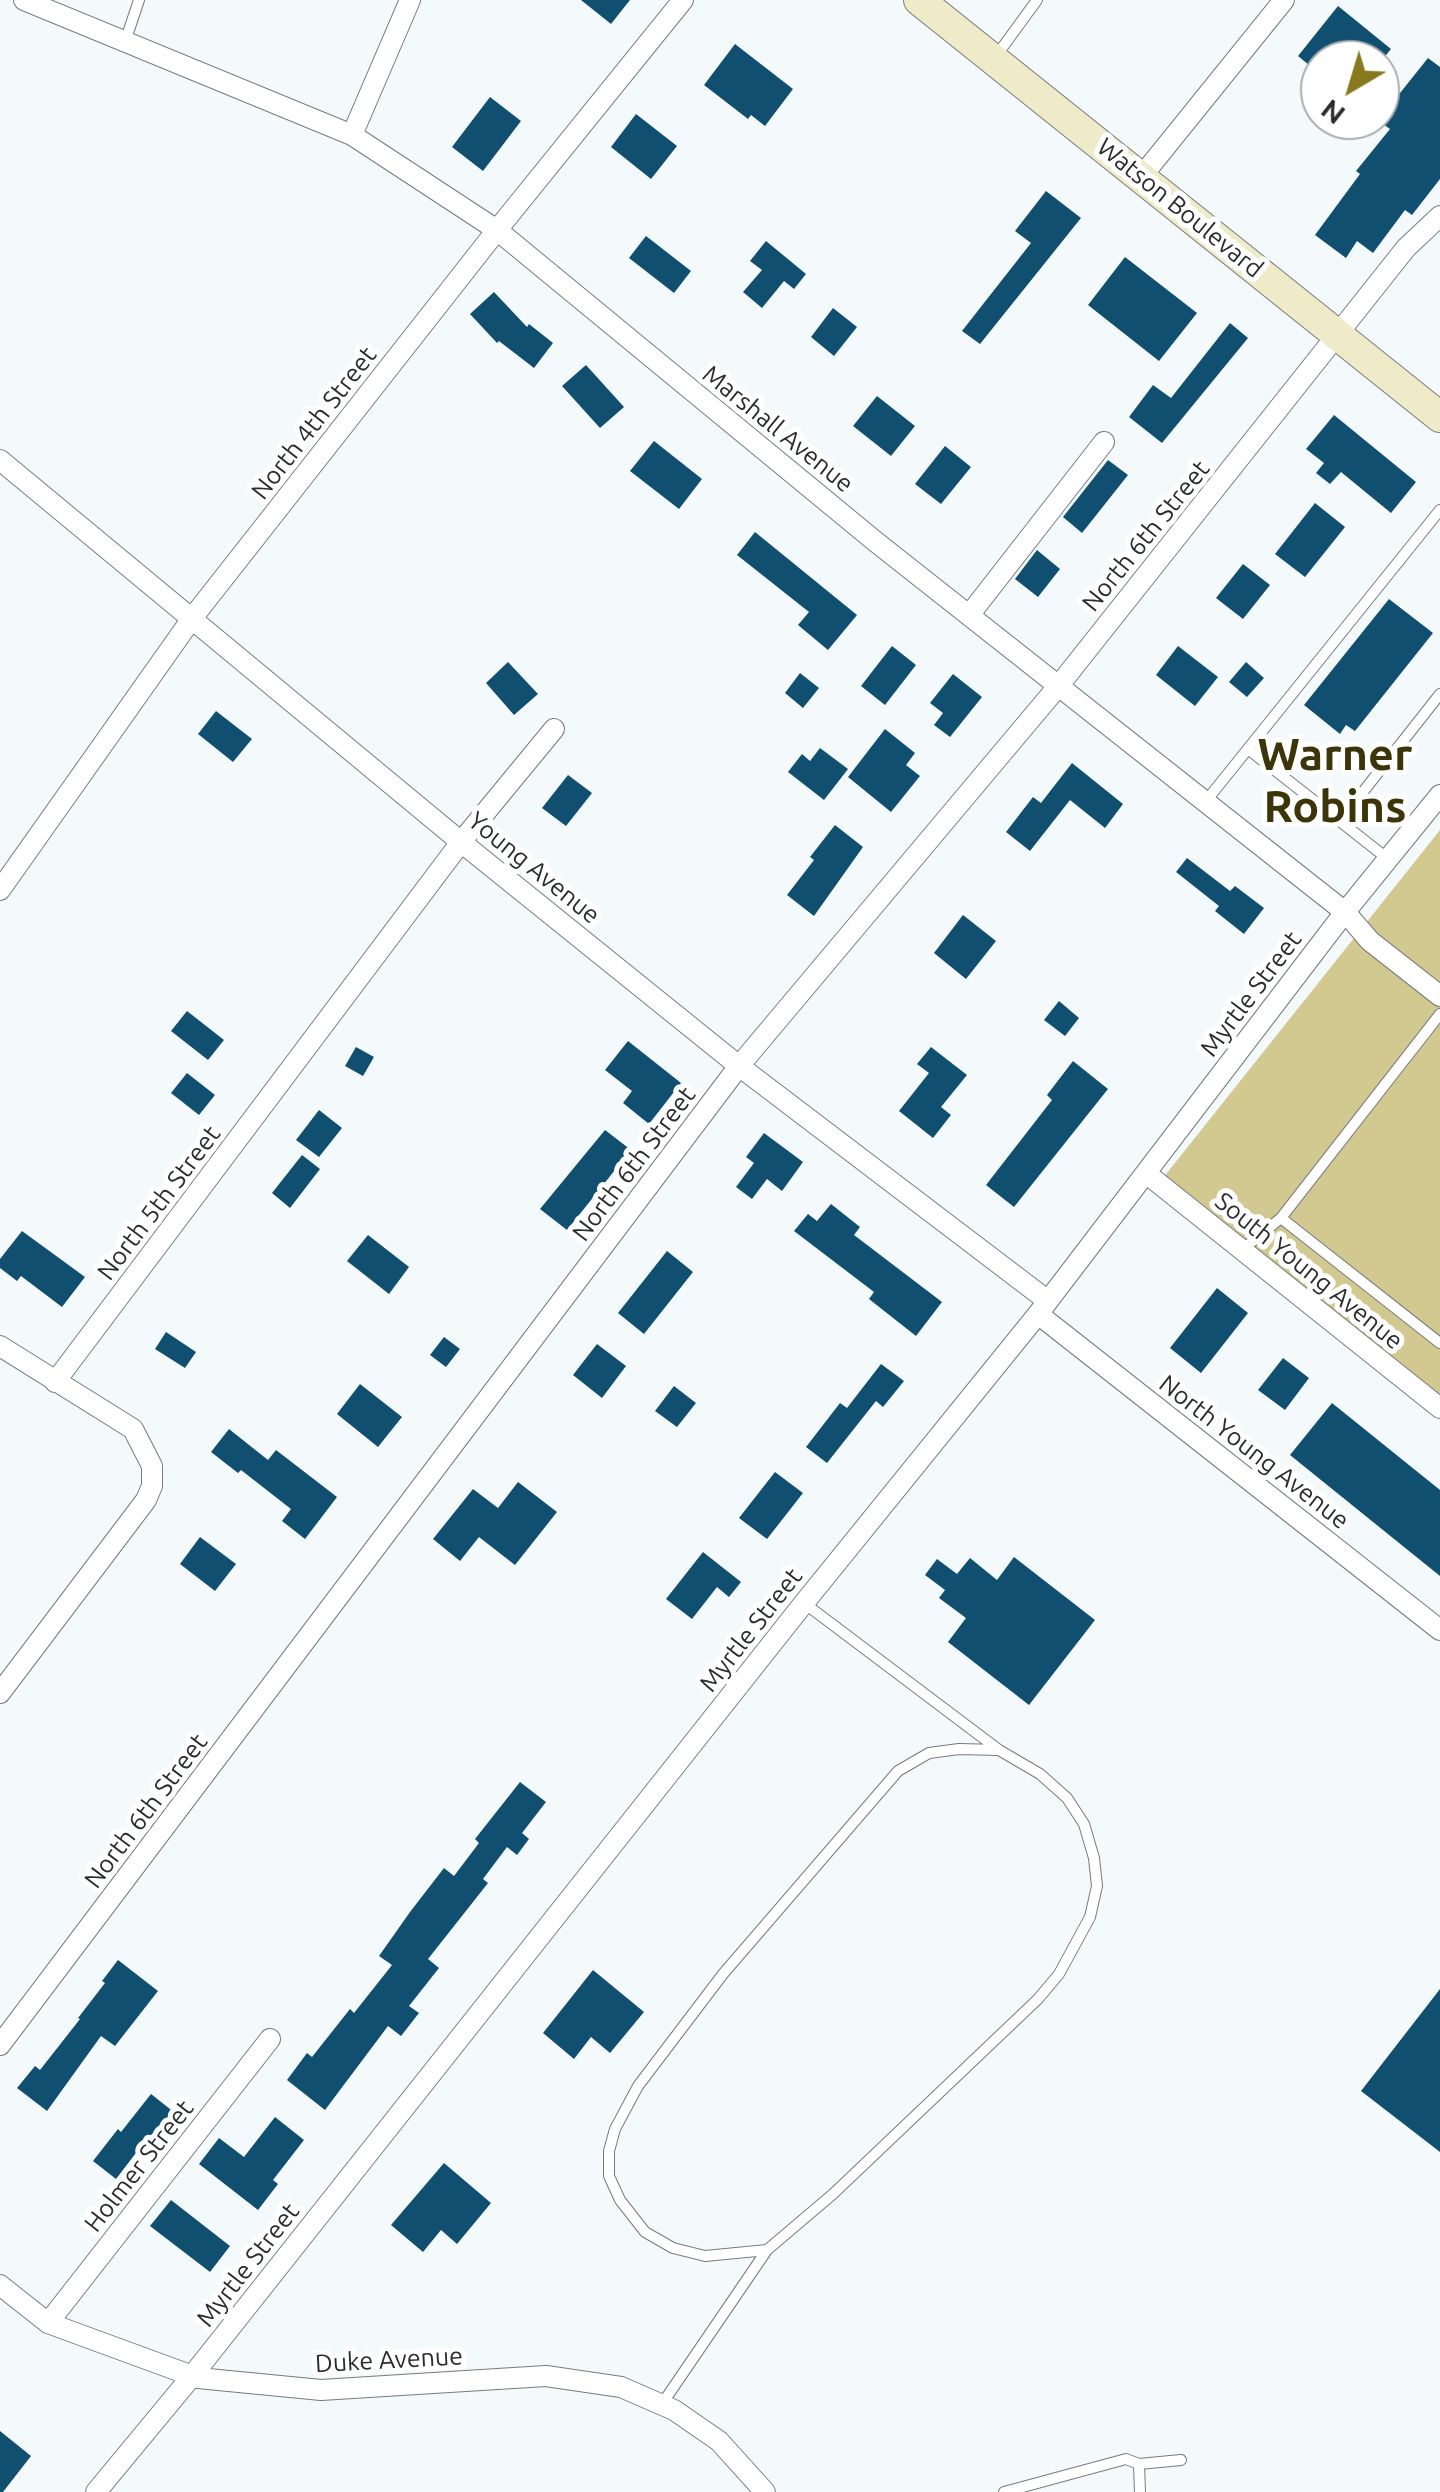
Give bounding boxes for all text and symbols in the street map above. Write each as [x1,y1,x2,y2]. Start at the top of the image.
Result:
north arrow [1300,40,1400,140]
text: N [1315,94,1350,131]
street label: Watson Boulevard [1091,132,1269,284]
street label: North 4th Street [245,341,383,505]
street label: Marshall Avenue [697,359,859,499]
street label: North 6th Street [1076,454,1216,618]
district label: Warner Robins [1258,728,1412,834]
street label: Young Avenue [462,806,606,930]
street label: Myrtle Street [1194,925,1308,1063]
street label: North 6th Street [566,1081,702,1247]
street label: North 5th Street [91,1120,227,1286]
street label: South Young Avenue [1209,1186,1409,1356]
street label: North Young Avenue [1153,1369,1355,1535]
street label: Myrtle Street [693,1562,809,1698]
street label: North 6th Street [78,1728,214,1894]
street label: Holmer Street [78,2094,200,2238]
street label: Myrtle Street [190,2197,306,2333]
street label: Duke Avenue [314,2341,464,2379]

